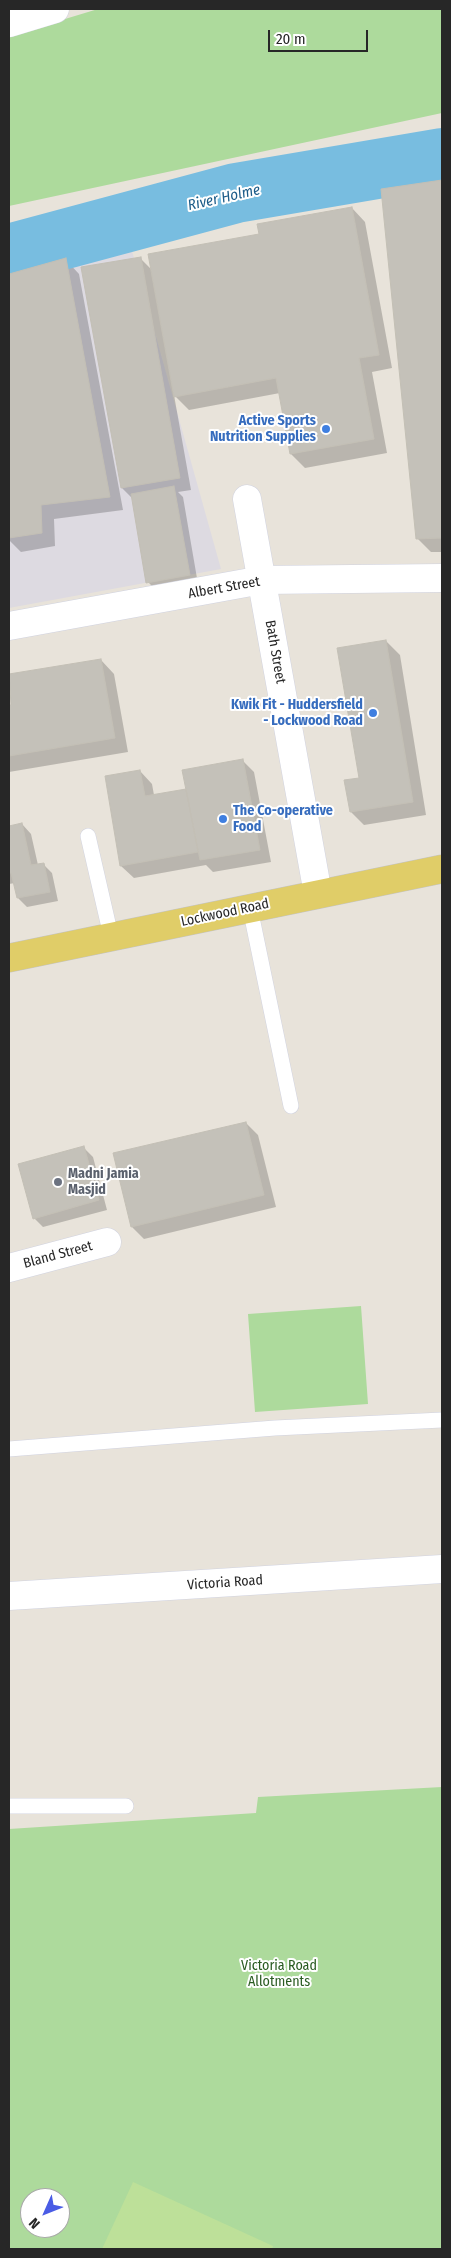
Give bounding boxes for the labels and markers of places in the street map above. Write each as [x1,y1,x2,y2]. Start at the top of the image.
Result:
place label: Active Sports Nutrition Supplies [210,413,316,446]
marker: Active Sports Nutrition Supplies [320,423,332,435]
place label: Kwik Fit - Huddersfield - Lockwood Road [231,697,363,730]
marker: Kwik Fit - Huddersfield - Lockwood Road [367,707,379,719]
place label: The Co-operative Food [233,803,333,836]
marker: The Co-operative Food [217,813,229,825]
place label: Madni Jamia Masjid [68,1166,139,1198]
marker: Madni Jamia Masjid [52,1176,64,1188]

